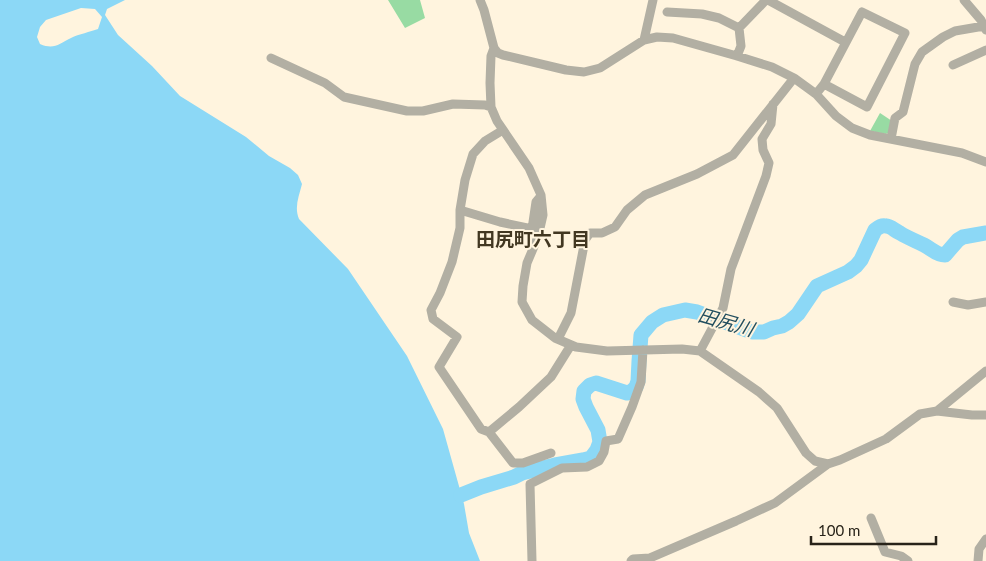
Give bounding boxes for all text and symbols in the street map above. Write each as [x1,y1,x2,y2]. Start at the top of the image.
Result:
district label: 田尻町六丁目 [476,227,590,250]
water label: 田尻川 [696,303,759,341]
scale bar [811,514,936,546]
text: 100 m [818,521,860,539]

